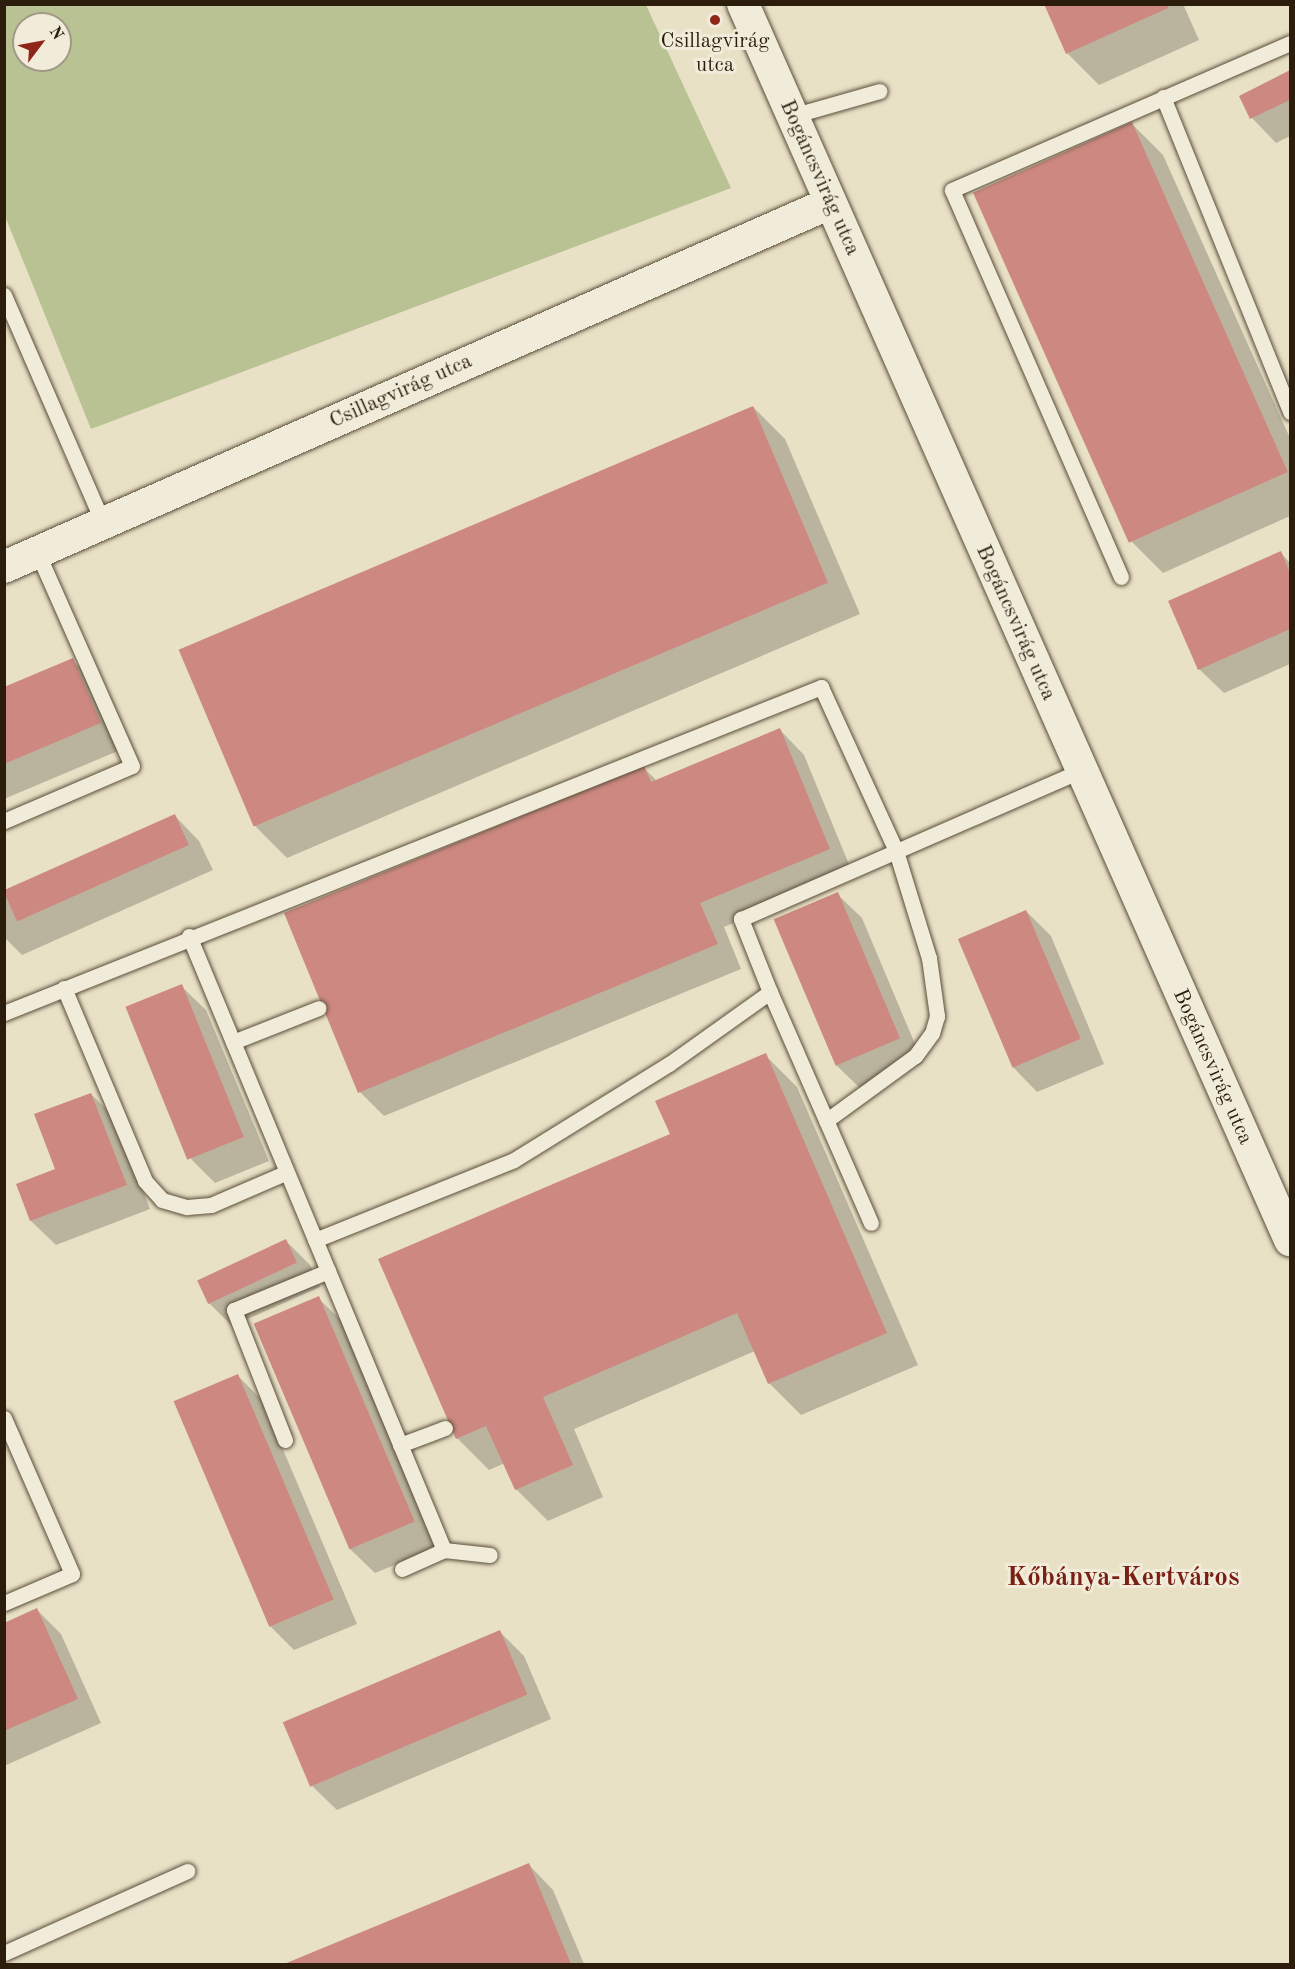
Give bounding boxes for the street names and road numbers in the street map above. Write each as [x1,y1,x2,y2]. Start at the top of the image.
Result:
street label: Bogáncsvirág utca [773,96,865,260]
street label: Csillagvirág utca [326,349,476,435]
street label: Bogáncsvirág utca [969,541,1061,705]
street label: Bogáncsvirág utca [1166,985,1258,1149]

